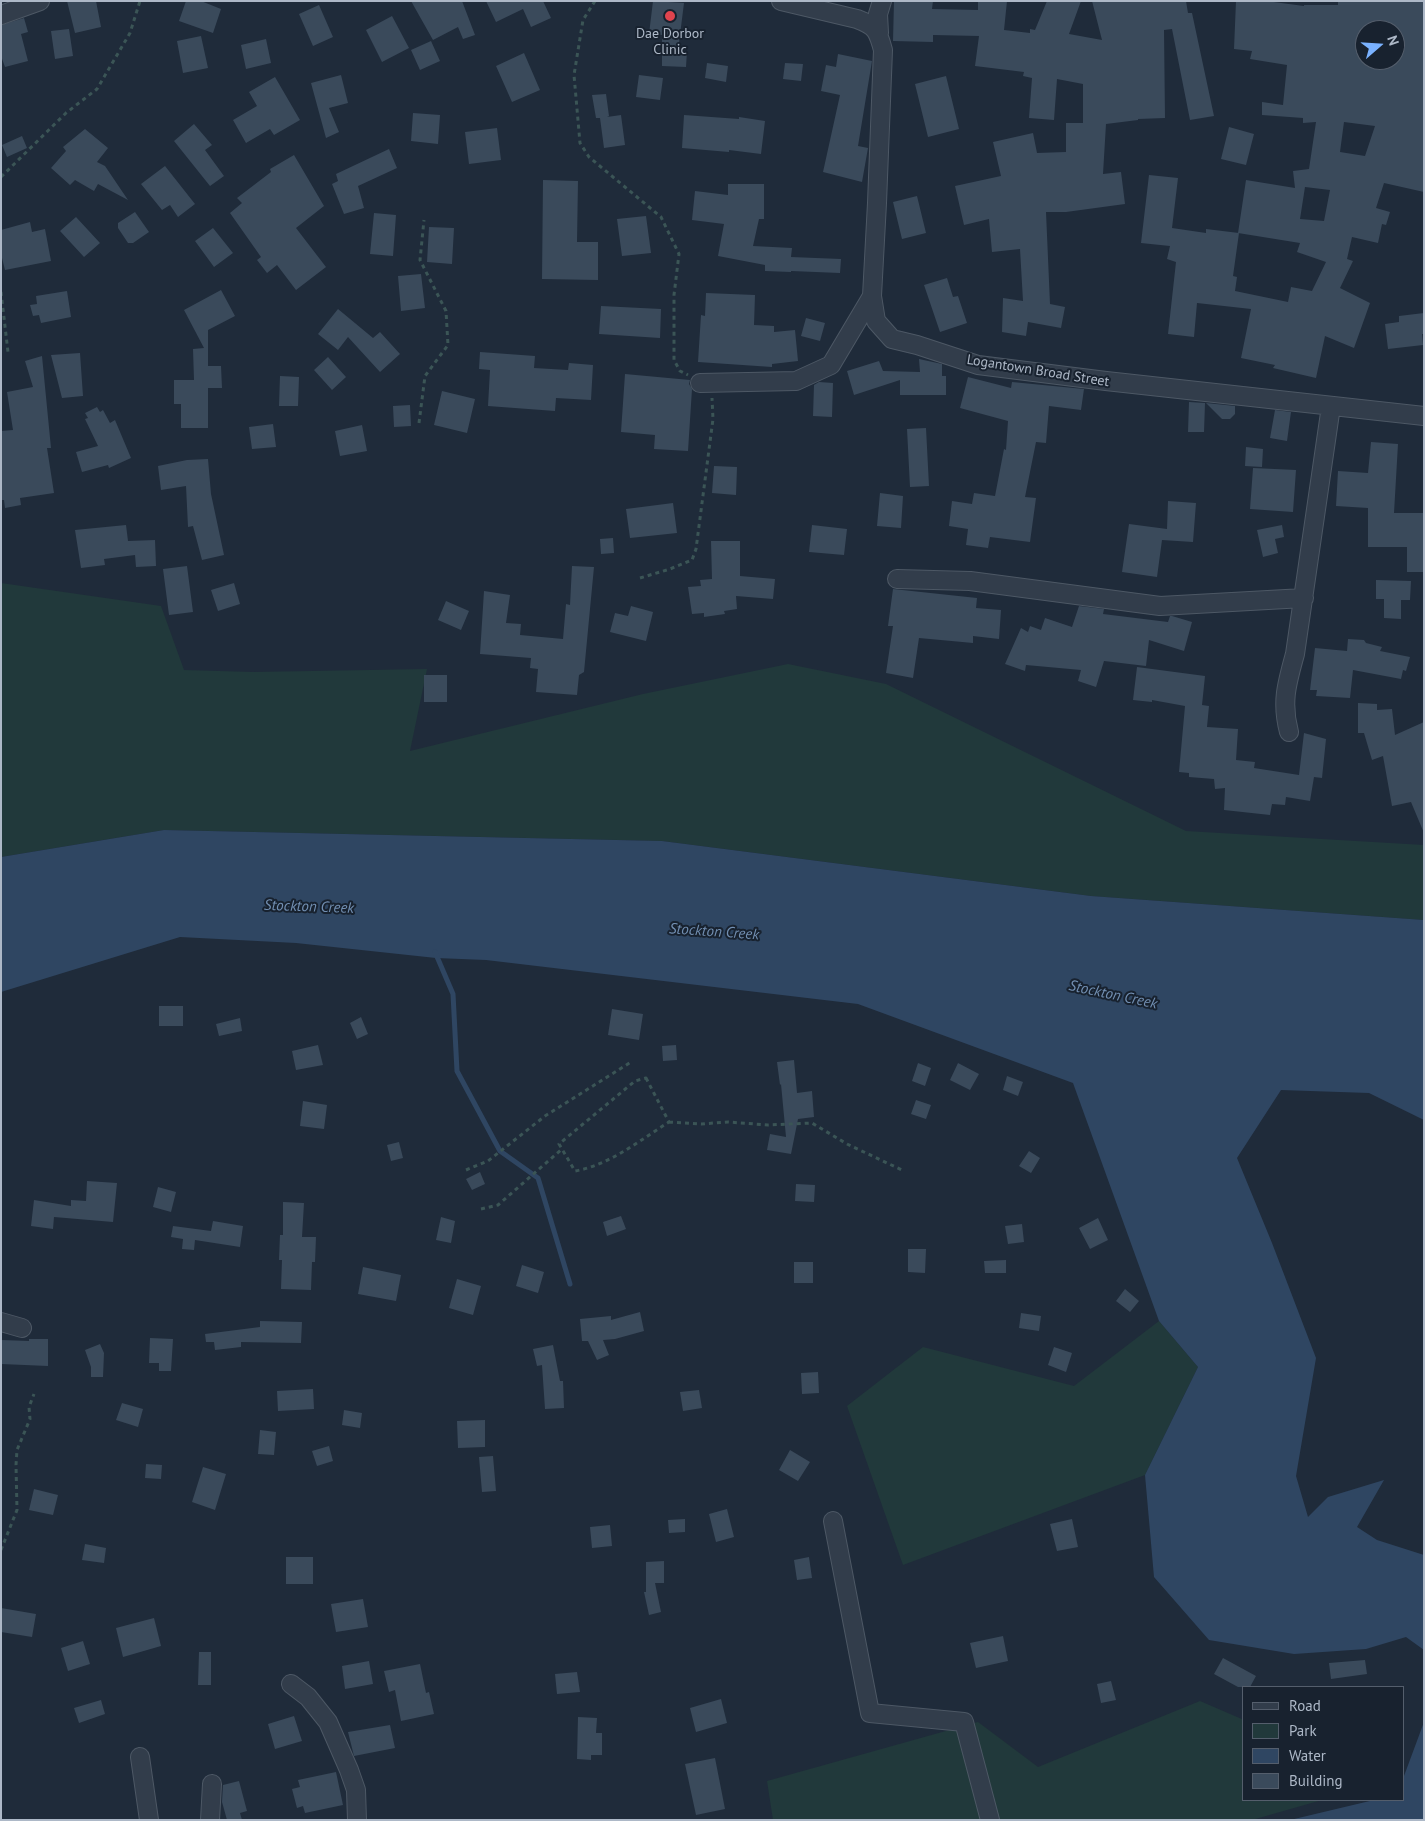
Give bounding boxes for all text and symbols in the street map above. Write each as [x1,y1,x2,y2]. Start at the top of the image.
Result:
marker: Dae Dorbor Clinic [663,9,677,23]
north arrow [1355,20,1405,70]
place label: Dae Dorbor Clinic [636,26,704,58]
text: N [1383,33,1403,48]
street label: Logantown Broad Street [966,351,1110,391]
water label: Stockton Creek [264,896,354,918]
water label: Stockton Creek [668,920,760,944]
water label: Stockton Creek [1067,977,1159,1013]
legend [1242,1686,1405,1801]
text: Road [1289,1696,1321,1715]
text: Park [1289,1721,1317,1740]
text: Water [1289,1746,1326,1765]
text: Building [1289,1771,1343,1790]

